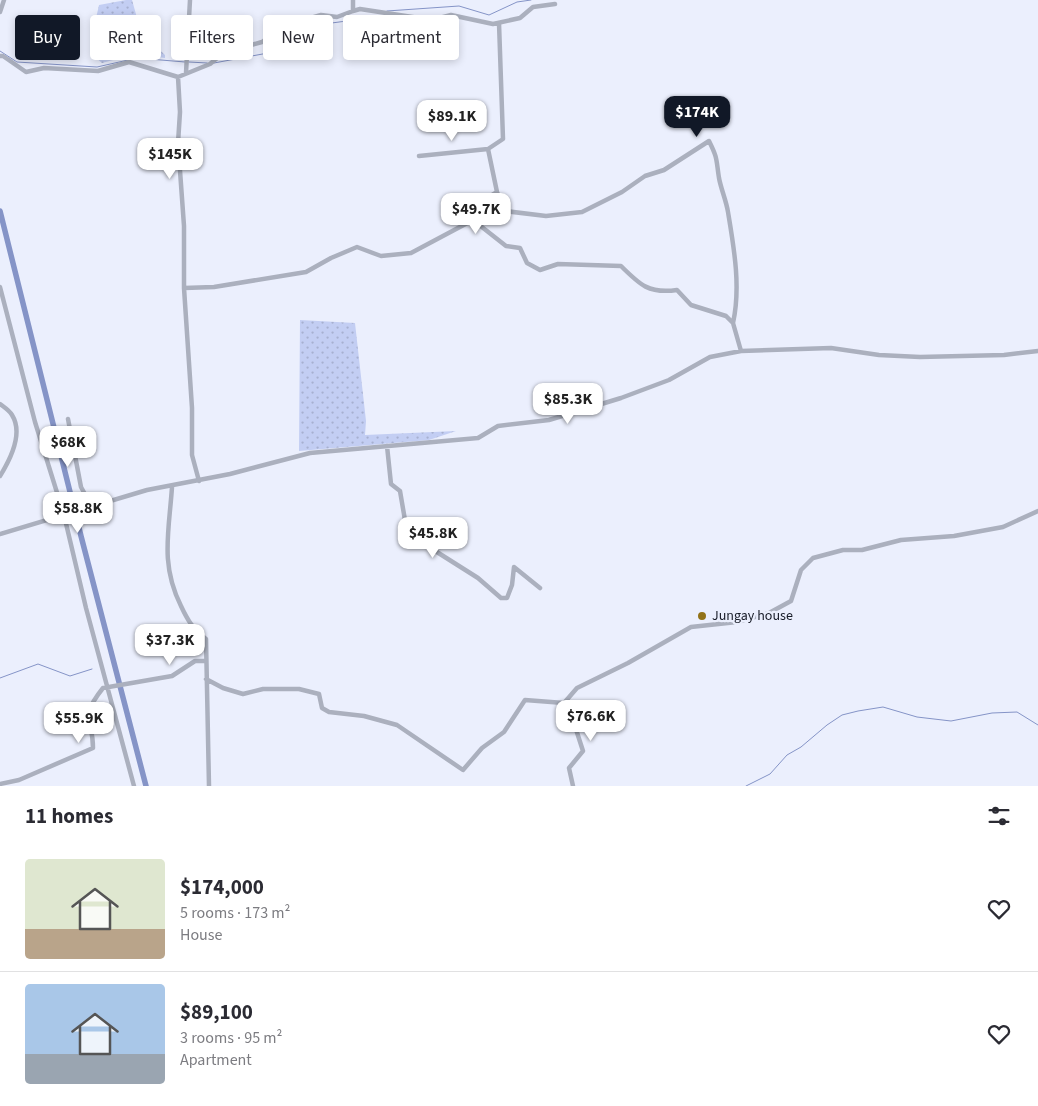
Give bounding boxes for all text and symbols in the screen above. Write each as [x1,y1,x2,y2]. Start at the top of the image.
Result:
chip: Buy [15,15,80,60]
chip: Rent [90,15,161,60]
chip: Filters [171,15,253,60]
chip: New [263,15,333,60]
chip: Apartment [343,15,459,60]
pin: $174K [662,96,732,138]
pin: $89.1K [411,100,493,142]
text: $174K [675,101,719,123]
text: $89.1K [428,105,476,127]
pin: $145K [135,138,205,180]
text: $145K [148,143,192,165]
pin: $49.7K [435,192,517,235]
text: $49.7K [452,198,500,220]
pin: $85.3K [527,382,609,425]
text: $85.3K [544,388,592,410]
pin: $68K [38,426,98,468]
text: $68K [50,431,86,453]
pin: $58.8K [37,492,119,534]
text: $58.8K [54,497,102,519]
pin: $45.8K [392,516,474,559]
text: $45.8K [409,522,457,544]
place label: Jungay house [712,606,793,626]
marker: Jungay house [696,610,708,622]
pin: $37.3K [129,624,211,666]
text: $37.3K [146,629,194,651]
pin: $76.6K [550,700,632,742]
pin: $55.9K [38,702,120,744]
text: $76.6K [567,705,615,727]
text: $55.9K [55,707,103,729]
text: 11 homes [25,801,113,831]
icon: filters [985,802,1013,830]
text: $174,000 [180,872,264,902]
icon: home [65,879,125,939]
icon: heart [985,895,1013,923]
text: 5 rooms · 173 m² [180,902,290,924]
text: House [180,924,222,946]
text: $89,100 [180,997,253,1027]
icon: home [65,1004,125,1064]
icon: heart [985,1020,1013,1048]
text: 3 rooms · 95 m² [180,1027,282,1049]
text: Apartment [180,1049,252,1071]

